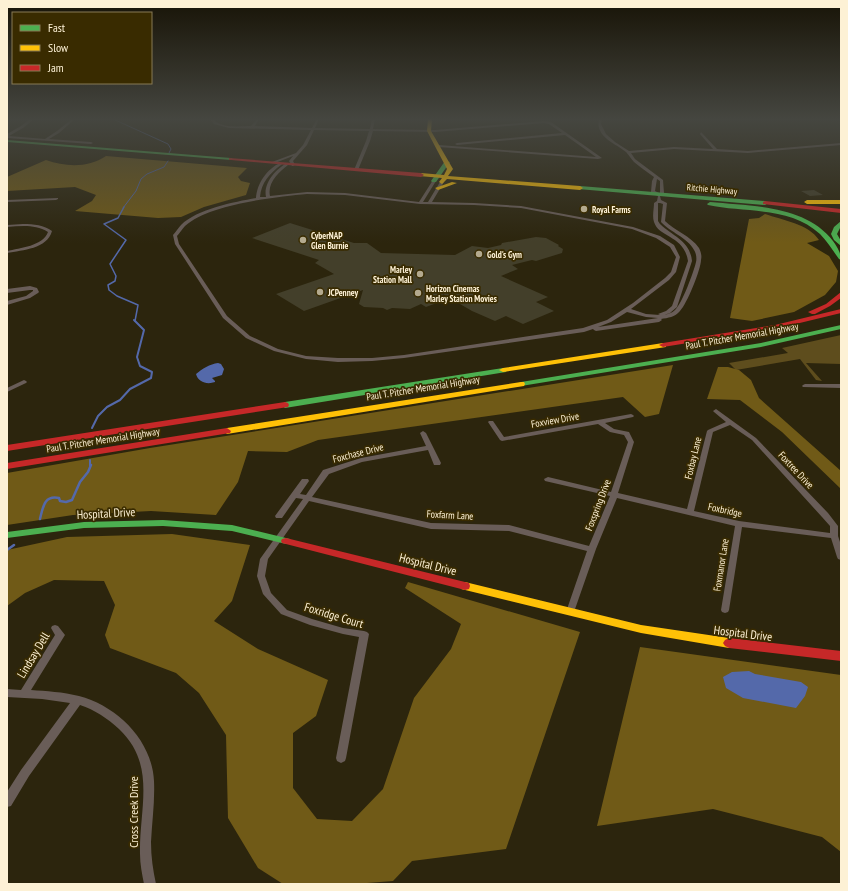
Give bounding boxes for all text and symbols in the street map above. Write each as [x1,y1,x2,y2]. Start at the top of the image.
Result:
legend [12,12,152,84]
text: Fast [48,20,66,35]
text: Slow [48,40,69,55]
text: Jam [47,60,64,75]
street label: Ritchie Highway [686,181,738,197]
marker: Royal Farms [579,204,589,214]
place label: Royal Farms [592,204,631,215]
place label: CyberNAP Glen Burnie [311,230,349,251]
marker: CyberNAP Glen Burnie [298,235,308,245]
marker: Gold's Gym [474,249,484,259]
place label: Gold's Gym [487,249,522,260]
place label: Marley Station Mall [373,264,413,285]
marker: Marley Station Mall [415,269,425,279]
place label: Horizon Cinemas Marley Station Movies [426,283,497,304]
marker: JCPenney [315,287,325,297]
place label: JCPenney [327,287,358,298]
marker: Horizon Cinemas Marley Station Movies [413,288,423,298]
street label: Paul T. Pitcher Memorial Highway [684,320,800,352]
street label: Paul T. Pitcher Memorial Highway [365,373,481,403]
street label: Foxview Drive [530,409,580,431]
street label: Paul T. Pitcher Memorial Highway [45,425,161,455]
street label: Foxbay Lane [682,436,704,480]
street label: Foxchase Drive [331,440,385,466]
street label: Foxtree Drive [775,449,817,491]
street label: Foxspring Drive [582,477,614,533]
street label: Foxbridge [707,500,743,520]
street label: Hospital Drive [76,504,136,522]
street label: Foxfarm Lane [426,507,474,523]
street label: Foxmanor Lane [710,538,732,592]
street label: Hospital Drive [398,550,458,578]
street label: Foxridge Court [303,599,366,631]
street label: Hospital Drive [713,622,773,644]
street label: Lindsay Dell [14,629,53,680]
street label: Cross Creek Drive [126,776,141,848]

